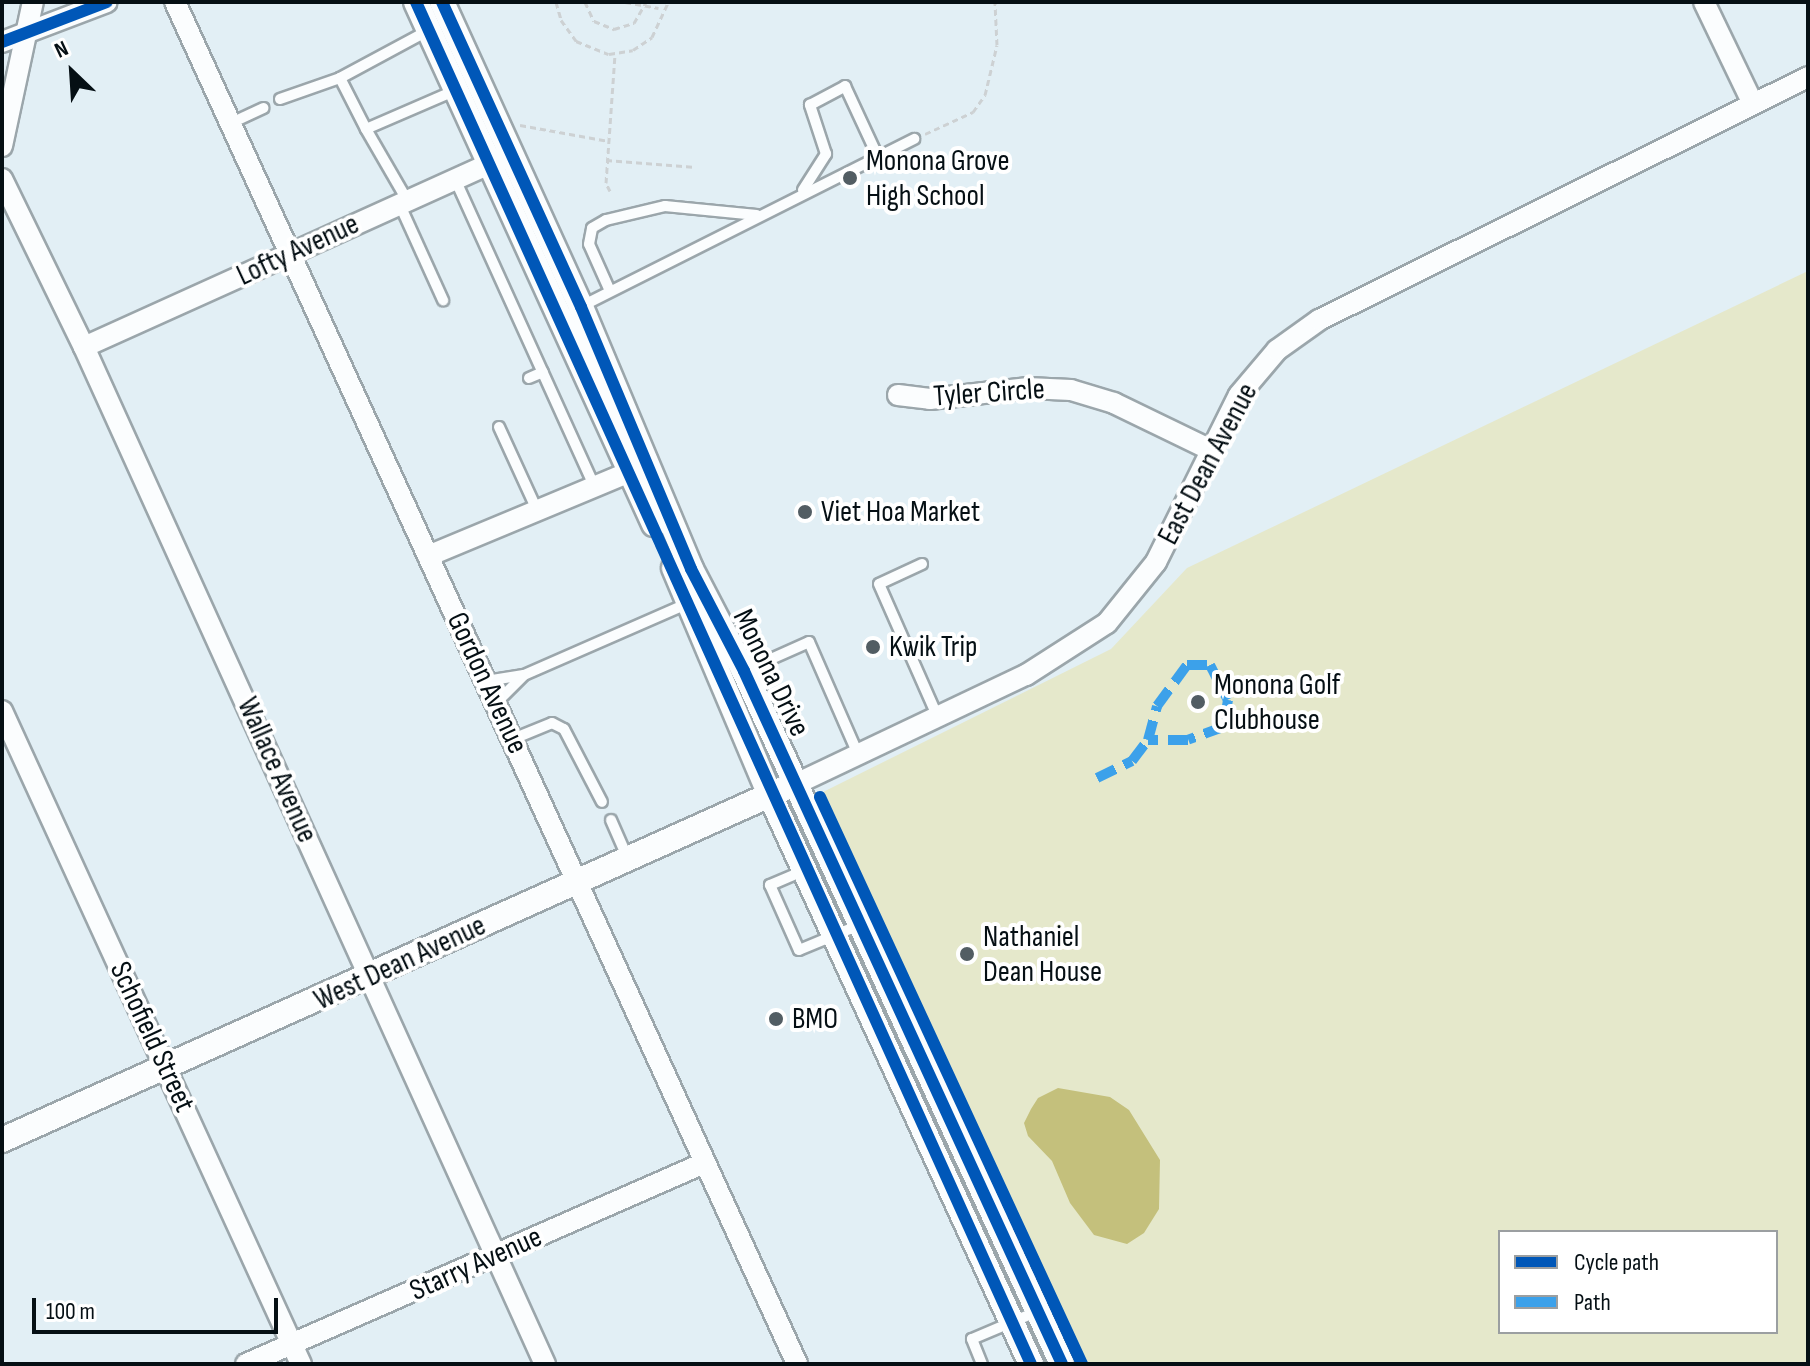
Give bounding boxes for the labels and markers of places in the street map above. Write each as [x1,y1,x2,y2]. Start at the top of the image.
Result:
place label: Monona Grove High School [866,143,1010,214]
marker: Monona Grove High School [841,169,859,187]
place label: Viet Hoa Market [821,494,980,530]
marker: Viet Hoa Market [796,503,814,521]
place label: Kwik Trip [889,629,977,665]
marker: Kwik Trip [864,638,882,656]
place label: Monona Golf Clubhouse [1214,667,1340,738]
marker: Monona Golf Clubhouse [1189,693,1207,711]
place label: Nathaniel Dean House [983,919,1102,990]
marker: Nathaniel Dean House [958,945,976,963]
place label: BMO [792,1001,838,1037]
marker: BMO [767,1010,785,1028]

